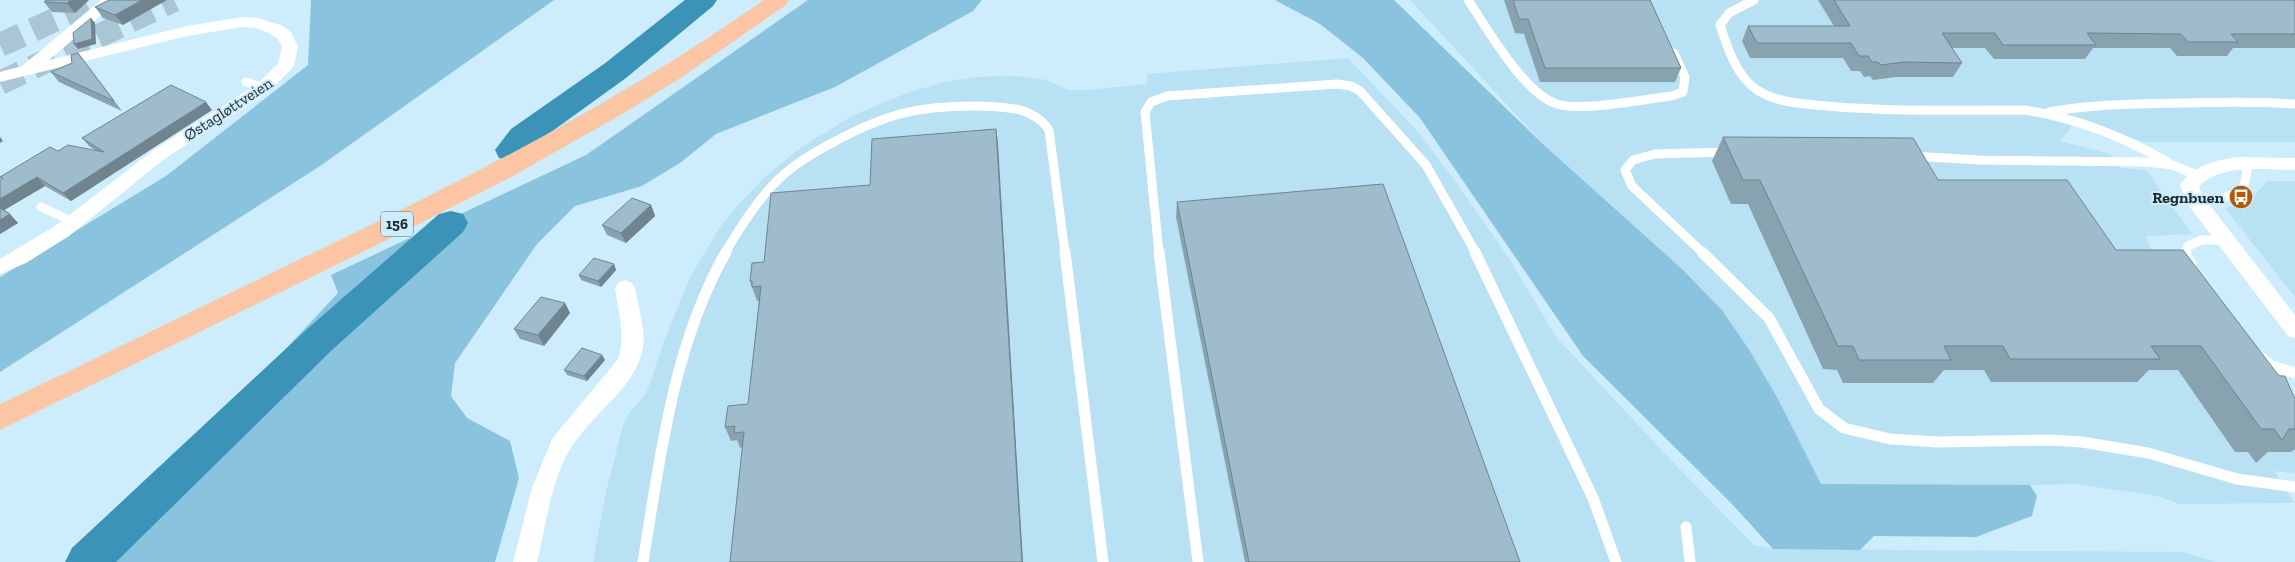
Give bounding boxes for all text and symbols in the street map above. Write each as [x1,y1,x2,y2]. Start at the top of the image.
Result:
street label: Østagløttveien [180,73,277,145]
bus stop icon: Regnbuen [2228,184,2254,210]
place label: Regnbuen [2152,188,2225,207]
road number: 156 [381,212,413,236]

